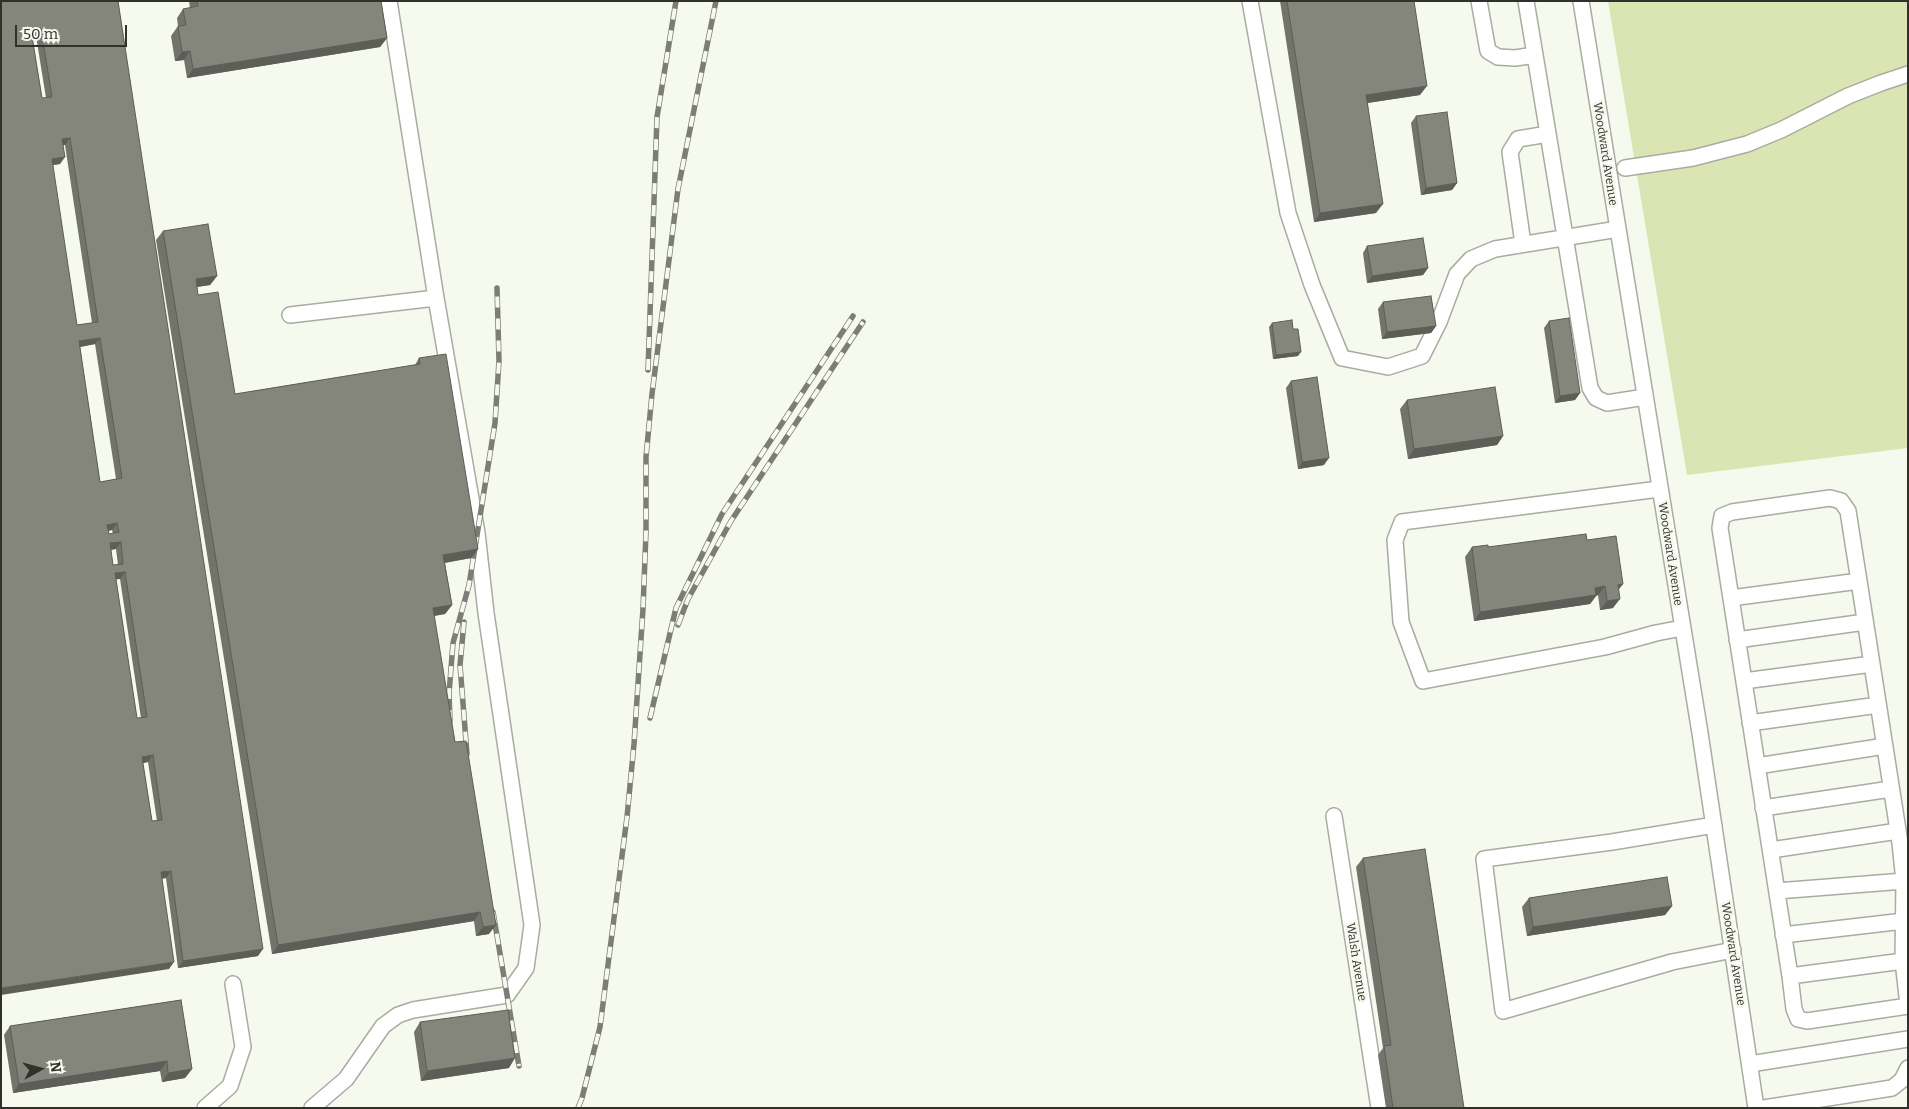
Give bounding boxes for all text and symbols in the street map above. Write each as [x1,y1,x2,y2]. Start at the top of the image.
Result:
scale bar [18,15,130,47]
text: 50 m [23,25,58,43]
street label: Woodward Avenue [1590,101,1620,207]
street label: Woodward Avenue [1655,501,1685,607]
street label: Woodward Avenue [1718,901,1748,1007]
street label: Walsh Avenue [1343,922,1369,1002]
north arrow [15,1044,65,1094]
text: N [46,1061,64,1074]

